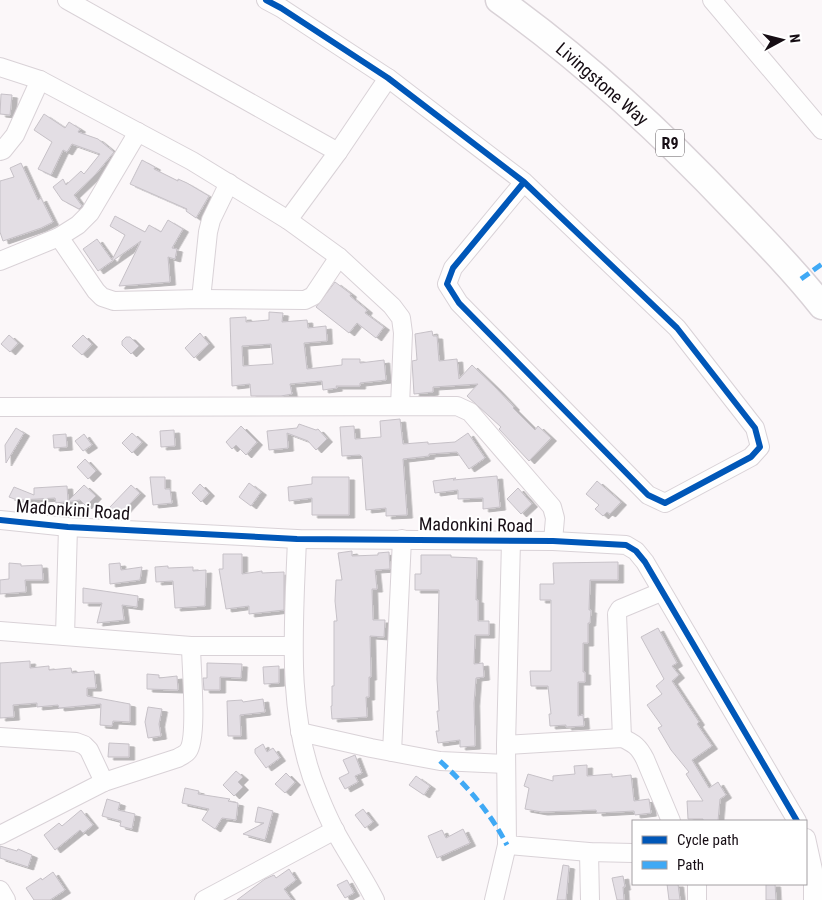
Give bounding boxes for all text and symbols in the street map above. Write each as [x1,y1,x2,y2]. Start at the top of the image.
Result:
north arrow [757,15,807,65]
text: N [786,33,803,44]
street label: Livingstone Way [552,38,653,130]
road number: R9 [656,130,684,156]
street label: Madonkini Road [15,495,131,524]
street label: Madonkini Road [419,513,533,536]
legend [632,820,807,885]
text: Cycle path [677,831,739,849]
text: Path [677,856,704,874]

